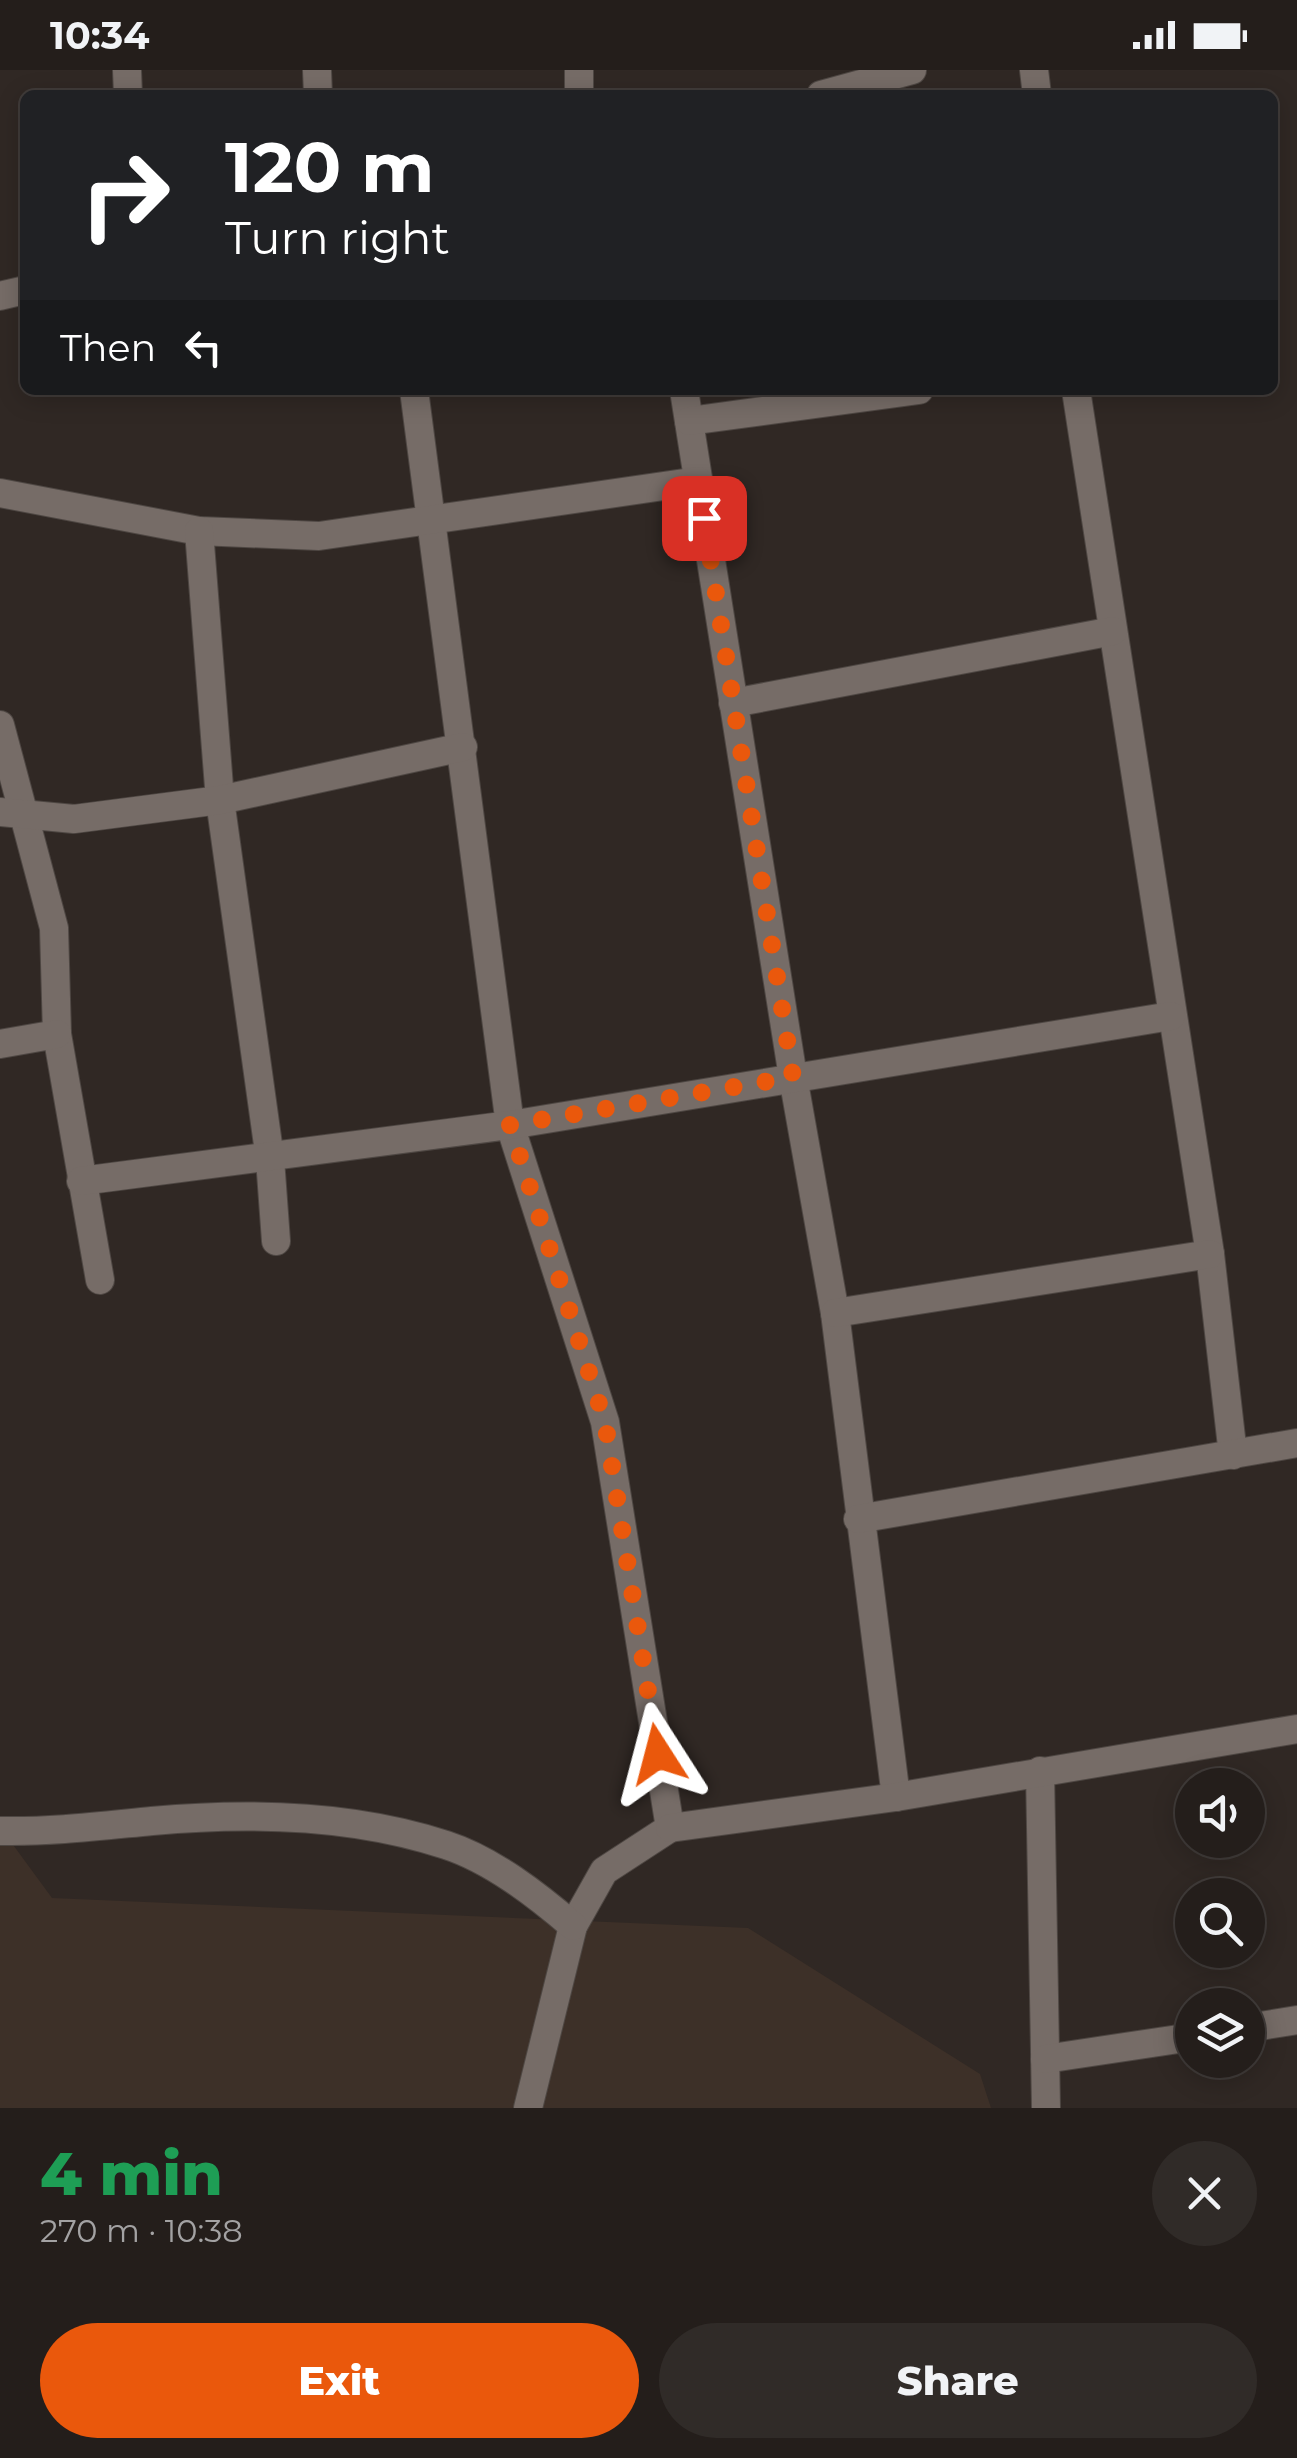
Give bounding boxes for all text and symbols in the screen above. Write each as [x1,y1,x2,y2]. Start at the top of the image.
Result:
text: 10:34 [50,12,149,59]
text: 120 m [225,124,435,210]
icon: right [60,130,190,260]
text: Turn right [225,210,450,265]
icon: left [176,320,231,375]
text: Then [60,324,156,371]
pin [662,476,747,561]
icon: arrive [677,491,732,546]
position arrow [606,1702,710,1806]
map controls [1175,1768,1265,2078]
button: sound [1175,1768,1265,1858]
button: search [1175,1878,1265,1968]
button: layers [1175,1988,1265,2078]
text: 4 min [40,2137,223,2210]
button: close [1152,2141,1257,2246]
text: 270 m · 10:38 [40,2211,243,2250]
button: Exit [40,2323,639,2438]
button: Share [659,2323,1257,2438]

